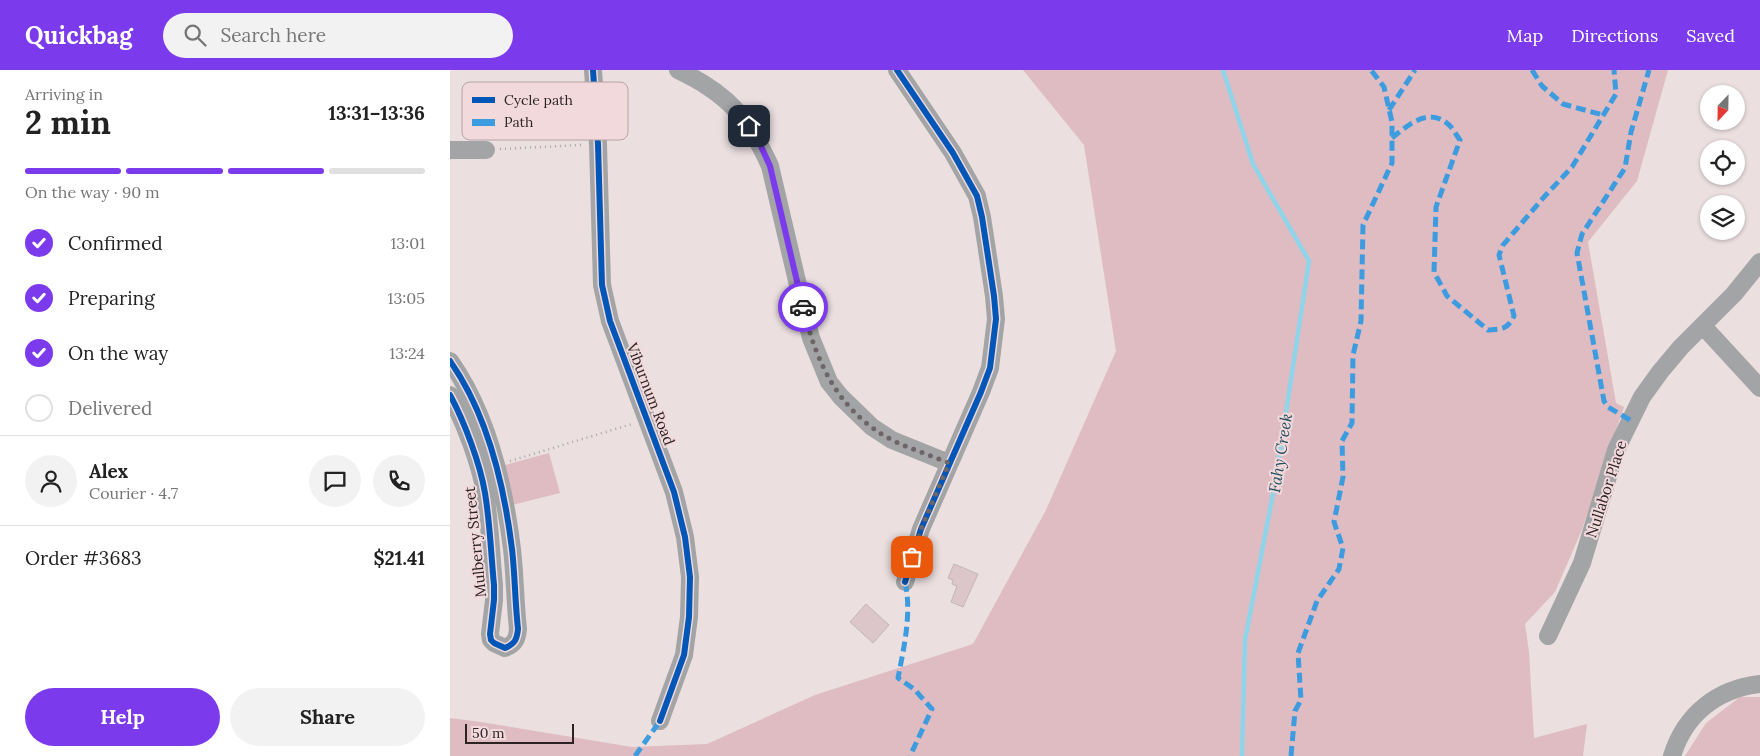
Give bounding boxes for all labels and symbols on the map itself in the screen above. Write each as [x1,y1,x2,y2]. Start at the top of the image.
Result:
legend [462,82,628,140]
north arrow [1700,85,1745,130]
text: Cycle path [504,91,573,109]
pin [728,105,770,147]
text: Path [504,113,533,131]
courier [778,282,828,332]
street label: Viburnum Road [622,339,679,448]
water label: Fahy Creek [1264,412,1296,494]
street label: Nullabor Place [1581,438,1631,540]
street label: Mulberry Street [460,485,490,598]
pin [891,536,933,578]
scale bar [465,721,574,744]

